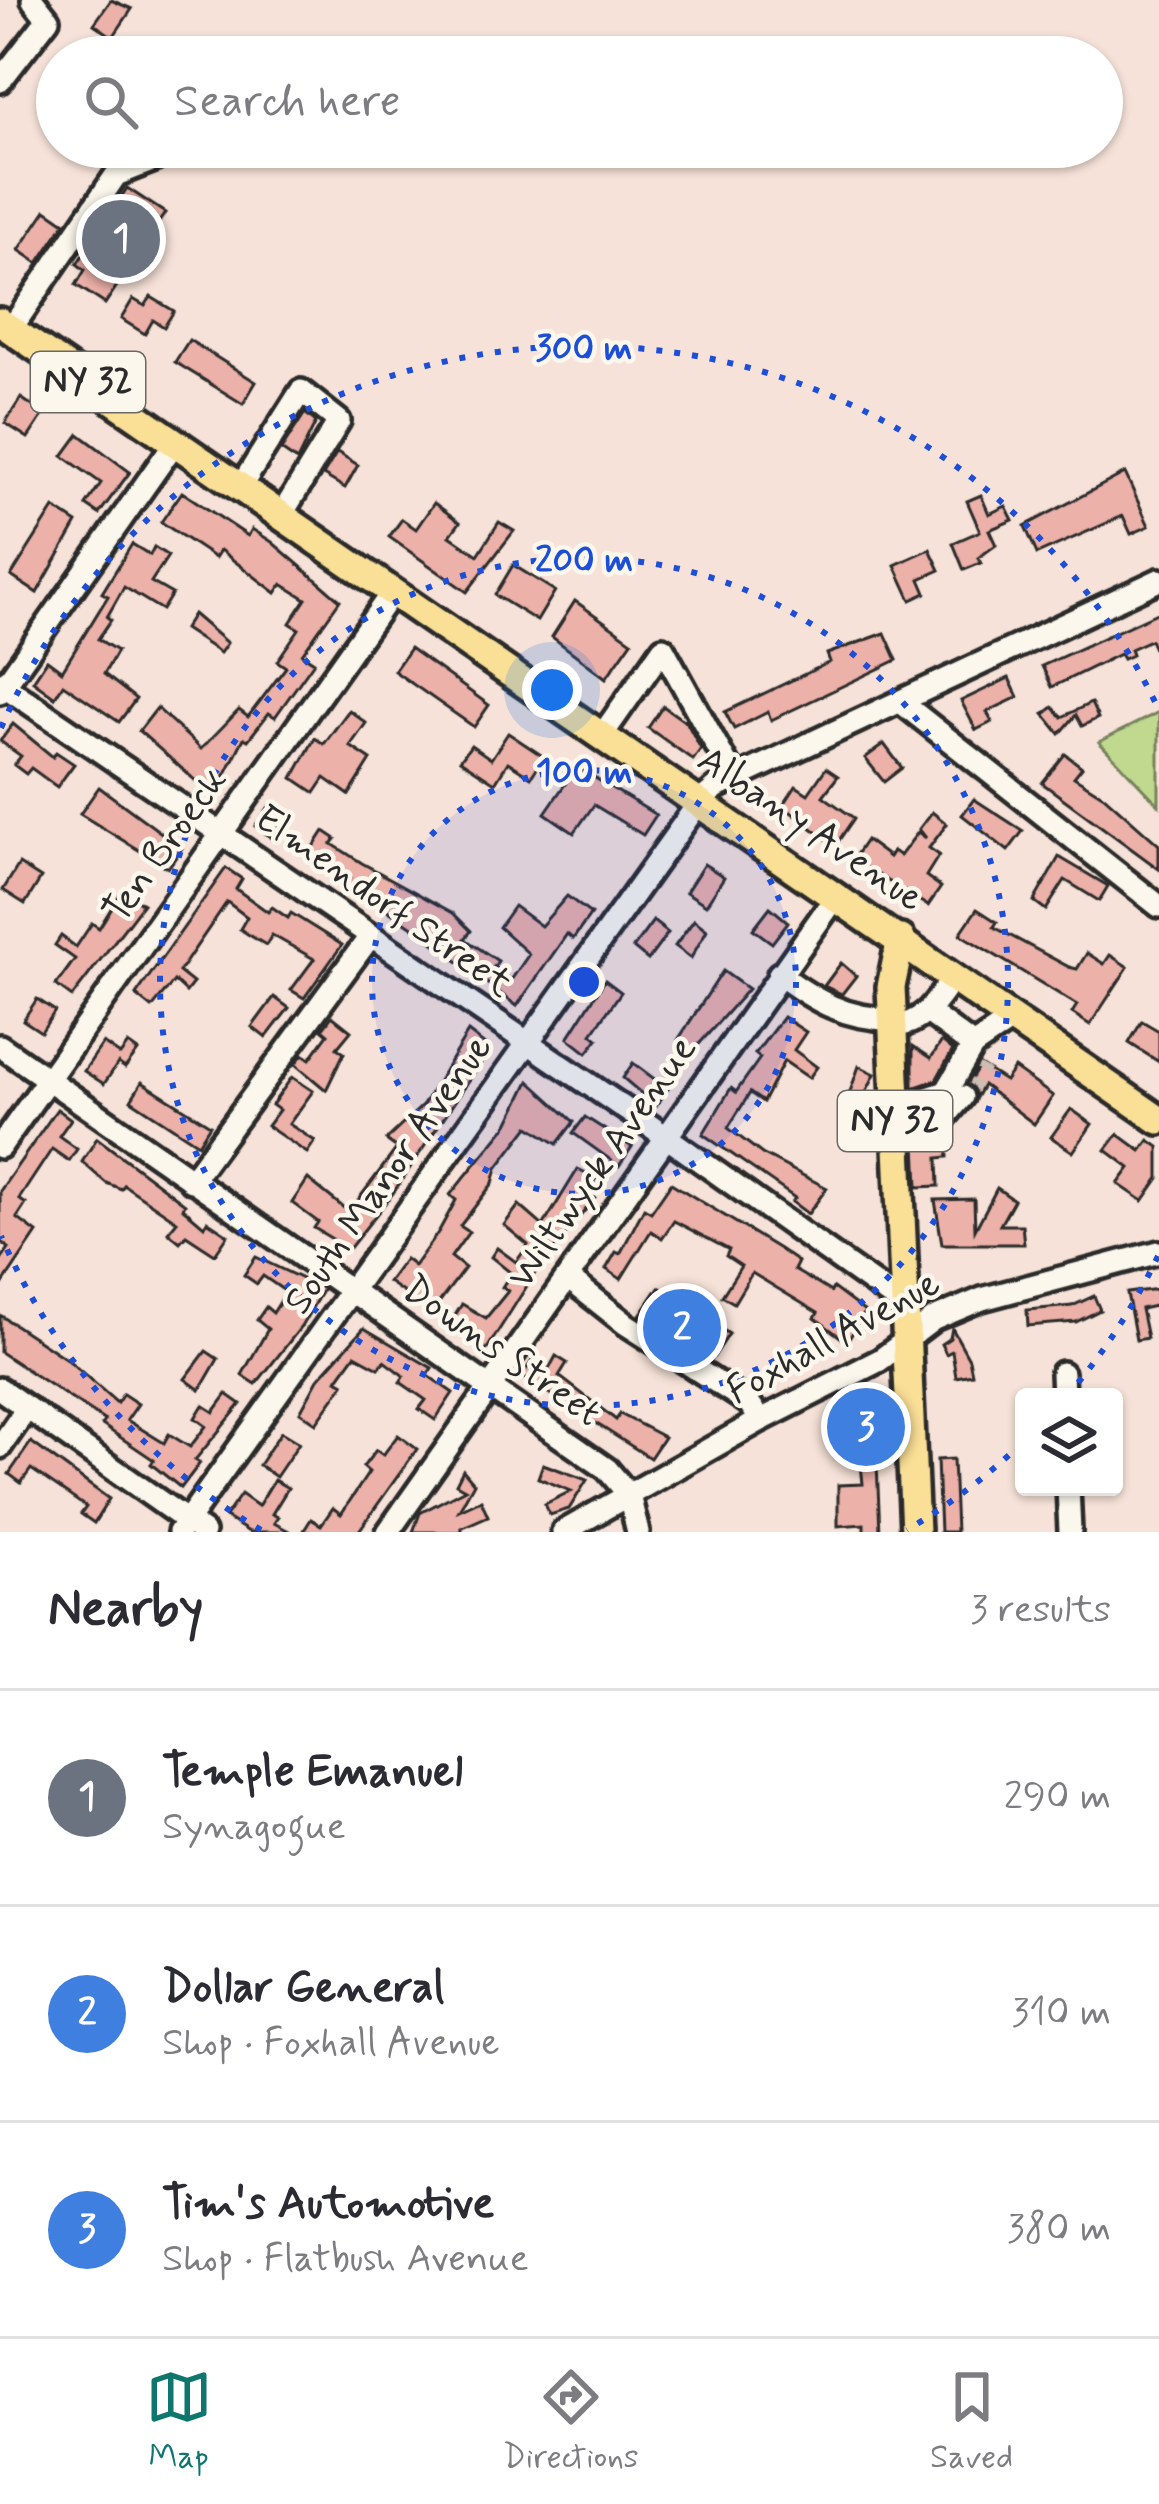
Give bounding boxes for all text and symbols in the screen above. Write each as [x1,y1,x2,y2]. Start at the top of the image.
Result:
search box [36,36,1123,168]
icon: search [78,69,144,135]
text: Search here [174,73,401,132]
pin: 1 [82,194,160,284]
text: 300 m [536,326,632,373]
road number: NY 32 [31,352,145,412]
text: 200 m [535,538,633,585]
your location [522,660,582,720]
street label: Albany Avenue [687,735,933,925]
text: 100 m [536,750,632,797]
street label: Ten Broeck [92,758,240,934]
street label: Elmendorf Street [244,794,522,1010]
centre of rings [563,961,605,1003]
street label: South Manor Avenue [273,1025,505,1325]
street label: Wiltwyck Avenue [497,1026,709,1300]
road number: NY 32 [838,1091,952,1151]
street label: Foxhall Avenue [718,1258,950,1418]
street label: Downs Street [391,1265,611,1439]
pin: 2 [643,1283,721,1373]
pin: 3 [827,1382,905,1472]
map controls [1015,1388,1123,1496]
button: layers [1015,1388,1123,1496]
text: Nearby [48,1577,203,1643]
text: 3 results [970,1585,1111,1636]
text: Temple Emanuel [162,1743,463,1802]
text: 1 [78,1772,96,1823]
text: 290 m [1004,1772,1111,1823]
text: Synagogue [162,1802,346,1853]
text: Dollar General [162,1959,444,2018]
text: 2 [77,1988,97,2039]
text: 310 m [1012,1988,1111,2039]
text: Shop · Foxhall Avenue [162,2018,500,2069]
text: Tim's Automotive [162,2175,494,2234]
text: 3 [78,2204,96,2255]
text: 380 m [1007,2204,1111,2255]
text: Shop · Flatbush Avenue [162,2234,529,2285]
tab: Map [146,2364,212,2480]
tab: Directions [503,2364,639,2480]
tab: Saved [930,2364,1013,2480]

